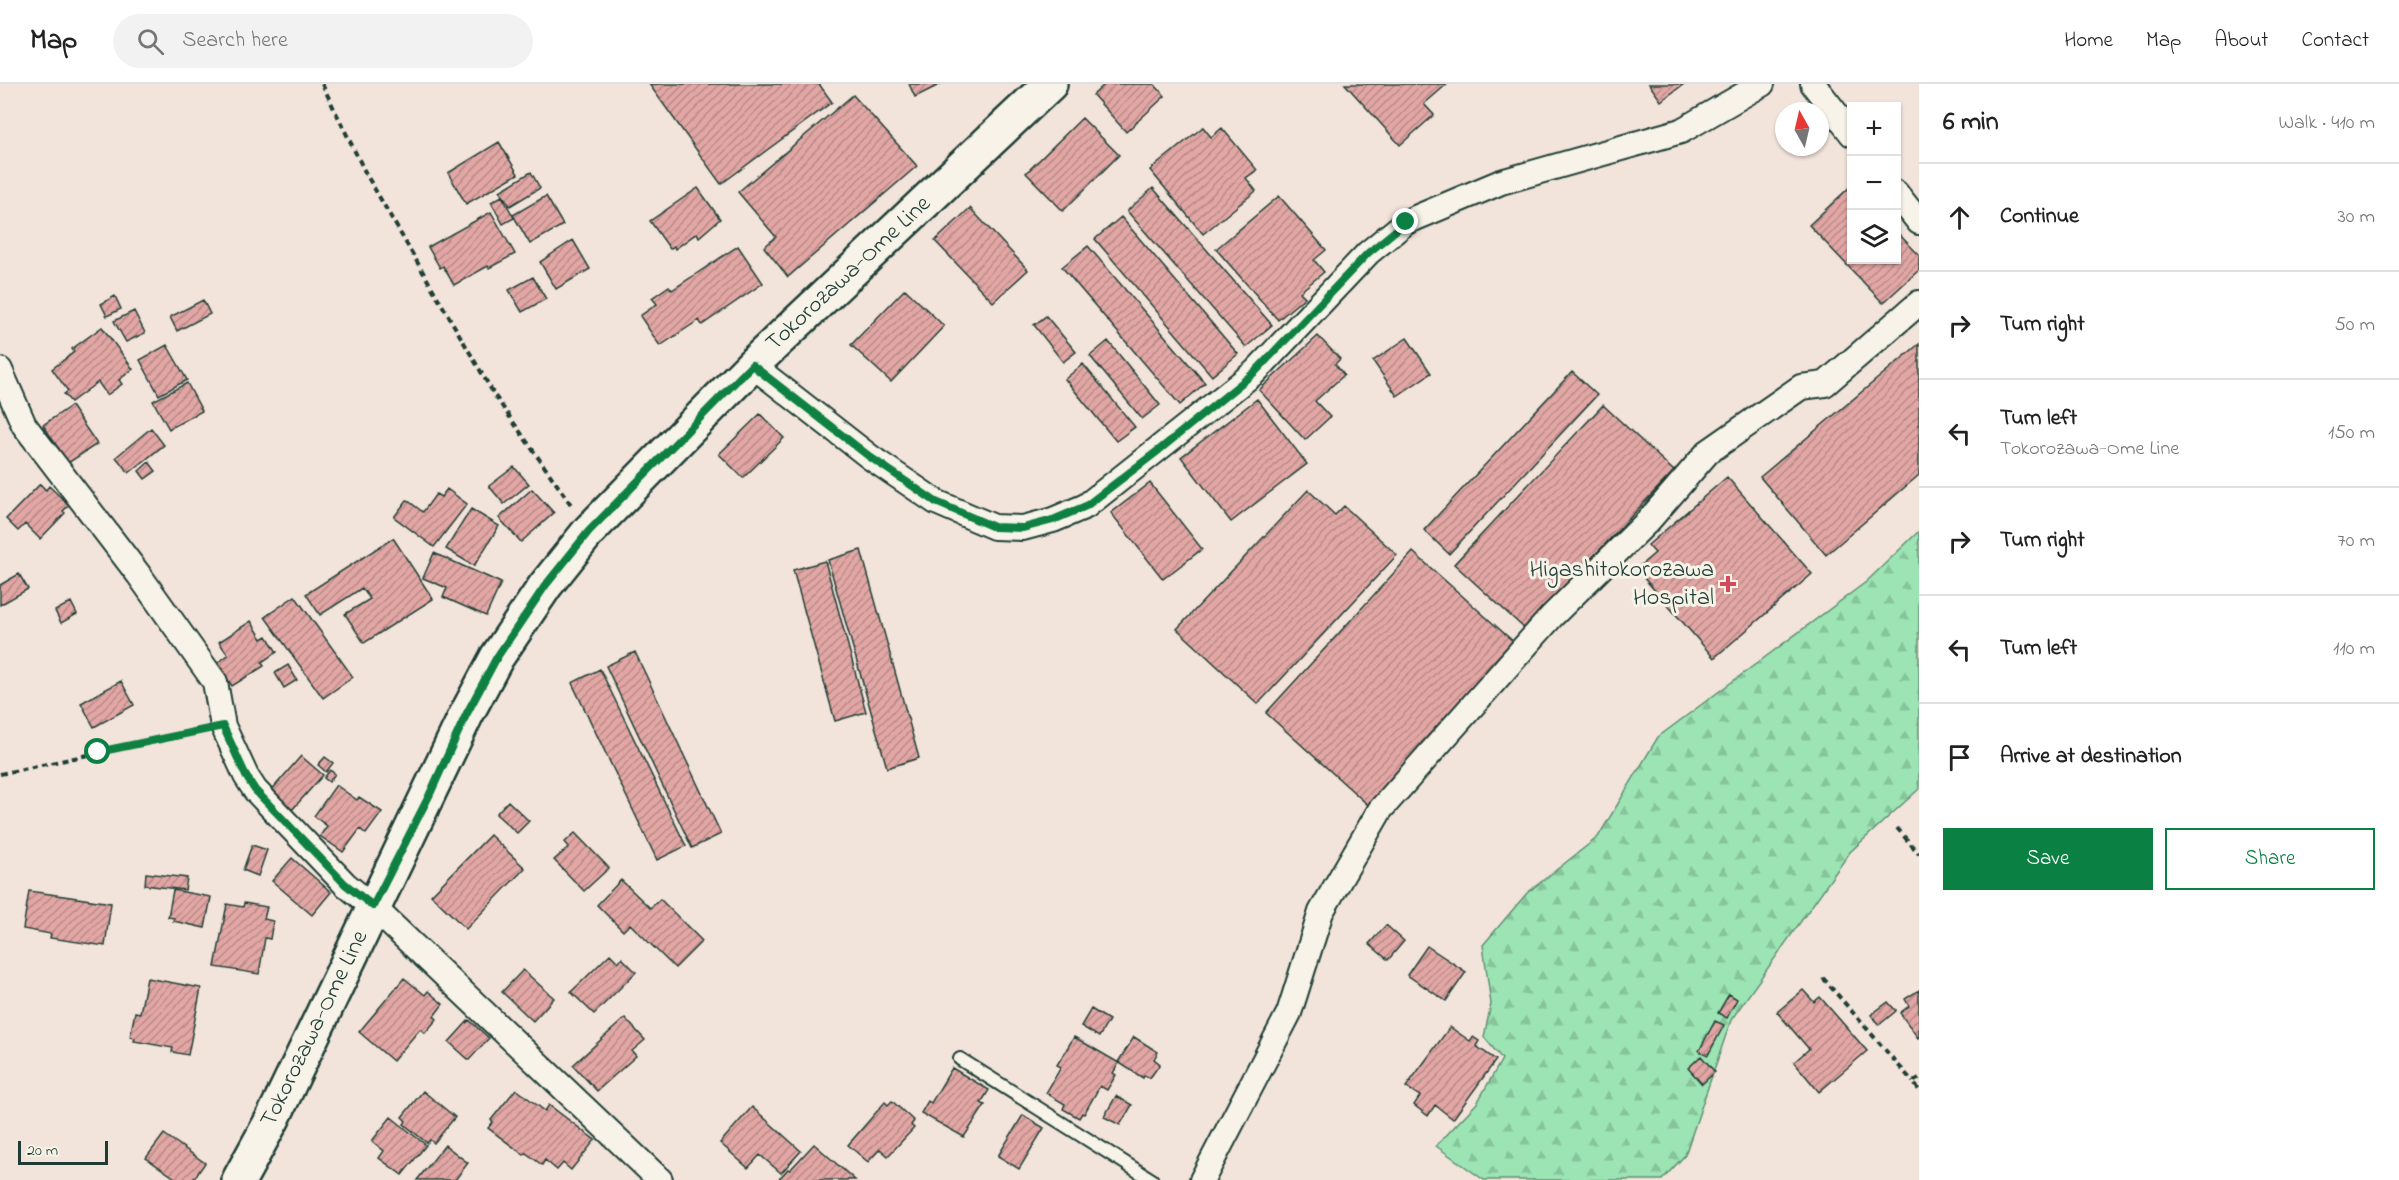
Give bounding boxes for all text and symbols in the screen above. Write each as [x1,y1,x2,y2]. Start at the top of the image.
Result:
search box [113,14,533,68]
text: Map [30,21,77,62]
icon: search [134,25,167,58]
text: Search here [182,25,288,57]
text: Home [2064,26,2113,56]
text: Map [2146,26,2181,56]
text: About [2214,26,2268,56]
text: Contact [2301,26,2369,56]
north arrow [1775,102,1829,156]
map controls [1847,102,1901,264]
button: + [1847,102,1901,156]
text: 6 min [1943,104,1999,142]
text: Walk · 410 m [2279,109,2375,138]
button: − [1847,156,1901,210]
street label: Tokorozawa-Ome Line [758,188,940,360]
icon: ahead [1943,201,1976,234]
text: Continue [2000,201,2079,233]
text: 30 m [2338,203,2375,232]
route end [1392,208,1418,234]
button: layers [1847,210,1901,264]
icon: right [1943,309,1976,342]
text: Turn right [2000,309,2085,341]
text: 50 m [2334,311,2375,340]
text: Turn left [2000,403,2077,435]
icon: left [1943,417,1976,450]
text: 150 m [2328,419,2375,448]
text: Tokorozawa-Ome Line [2000,435,2179,464]
icon: right [1943,525,1976,558]
text: Turn right [2000,525,2085,557]
text: 70 m [2338,527,2375,556]
place label: Higashitokorozawa Hospital [1530,553,1714,616]
marker: Higashitokorozawa Hospital [1719,575,1737,593]
icon: left [1943,633,1976,666]
text: Turn left [2000,633,2077,665]
text: 110 m [2333,635,2375,664]
route start [84,738,110,764]
icon: arrive [1943,741,1976,774]
text: Arrive at destination [2000,741,2182,773]
button: Save [1943,828,2153,890]
button: Share [2165,828,2375,890]
street label: Tokorozawa-Ome Line [252,924,378,1133]
scale bar [18,1138,108,1166]
text: 20 m [27,1139,58,1163]

